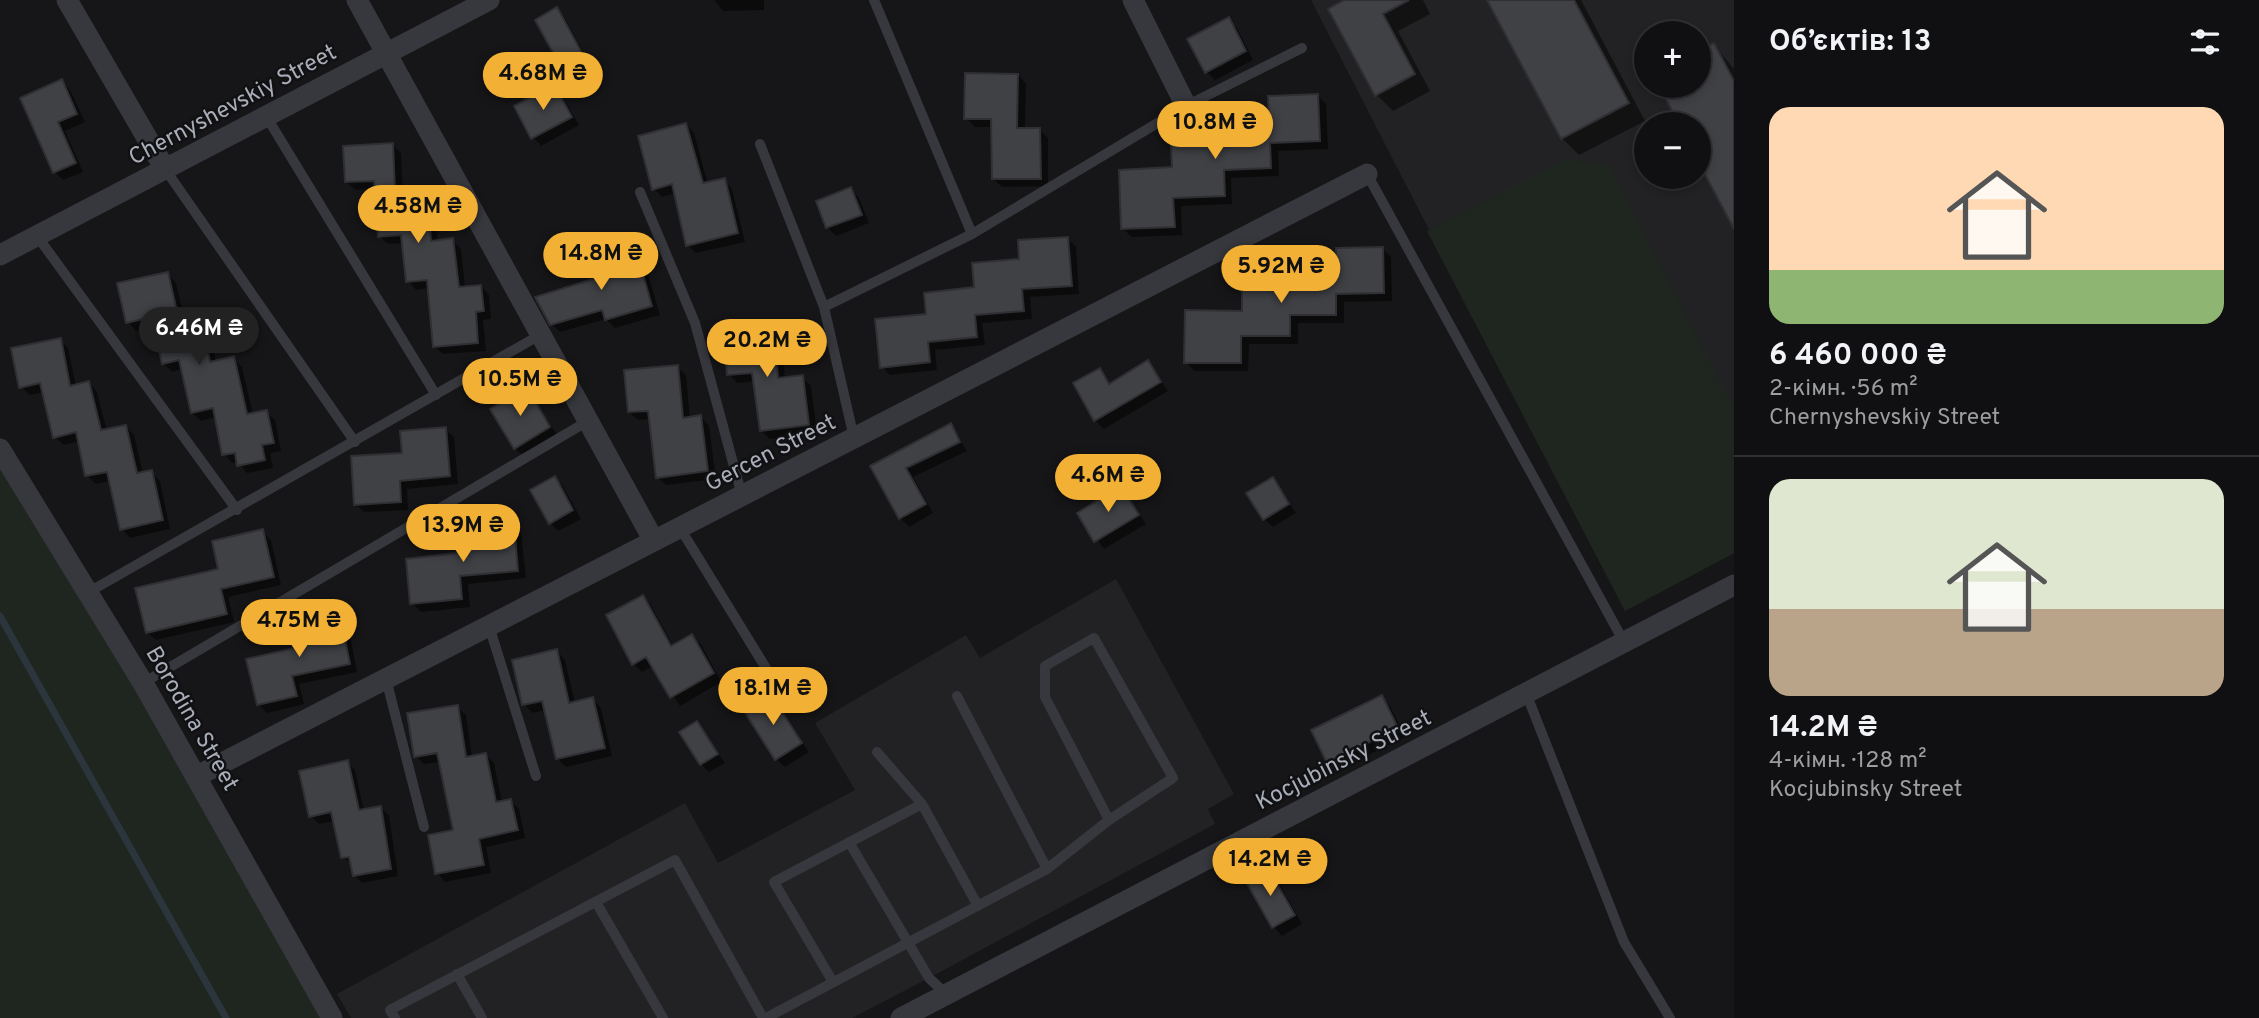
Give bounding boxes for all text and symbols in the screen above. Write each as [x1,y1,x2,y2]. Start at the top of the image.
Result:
map controls [1634,21,1711,189]
button: + [1634,21,1711,98]
icon: filters [2186,23,2224,61]
text: Об’єктів: 13 [1769,24,1931,61]
street label: Chernyshevskiy Street [124,39,342,173]
pin: 4.68M ₴ [478,52,608,112]
text: 4.68M ₴ [499,60,587,89]
pin: 10.8M ₴ [1150,102,1280,161]
text: 10.8M ₴ [1173,109,1257,138]
button: − [1634,112,1711,189]
icon: home [1934,152,2060,278]
pin: 4.58M ₴ [353,186,483,245]
text: 4.58M ₴ [374,193,462,222]
pin: 14.8M ₴ [536,232,666,292]
text: 14.8M ₴ [559,240,643,269]
pin: 5.92M ₴ [1216,246,1346,305]
text: 5.92M ₴ [1237,253,1325,282]
pin: 6.46M ₴ [134,308,264,367]
text: 6.46M ₴ [155,315,243,344]
pin: 20.2M ₴ [702,320,832,379]
text: 20.2M ₴ [723,327,811,356]
text: 6 460 000 ₴ [1769,338,1946,375]
pin: 10.5M ₴ [455,358,585,418]
text: 10.5M ₴ [478,366,562,395]
text: 2-кімн. · 56 m² [1769,375,1918,404]
text: Chernyshevskiy Street [1769,404,2000,433]
street label: Gercen Street [701,409,841,500]
pin: 4.6M ₴ [1051,454,1165,514]
text: 4.6M ₴ [1071,462,1145,491]
pin: 13.9M ₴ [398,504,528,564]
text: 13.9M ₴ [422,512,504,541]
icon: home [1934,524,2060,650]
pin: 4.75M ₴ [234,600,364,659]
text: 4.75M ₴ [257,607,341,636]
street label: Borodina Street [138,642,244,797]
pin: 18.1M ₴ [708,668,838,727]
text: 18.1M ₴ [734,675,812,704]
street label: Kocjubinsky Street [1251,704,1437,818]
text: 14.2M ₴ [1769,710,1877,747]
text: 4-кімн. · 128 m² [1769,747,1927,776]
text: Kocjubinsky Street [1769,776,1962,805]
pin: 14.2M ₴ [1205,838,1335,898]
text: 14.2M ₴ [1228,846,1312,875]

